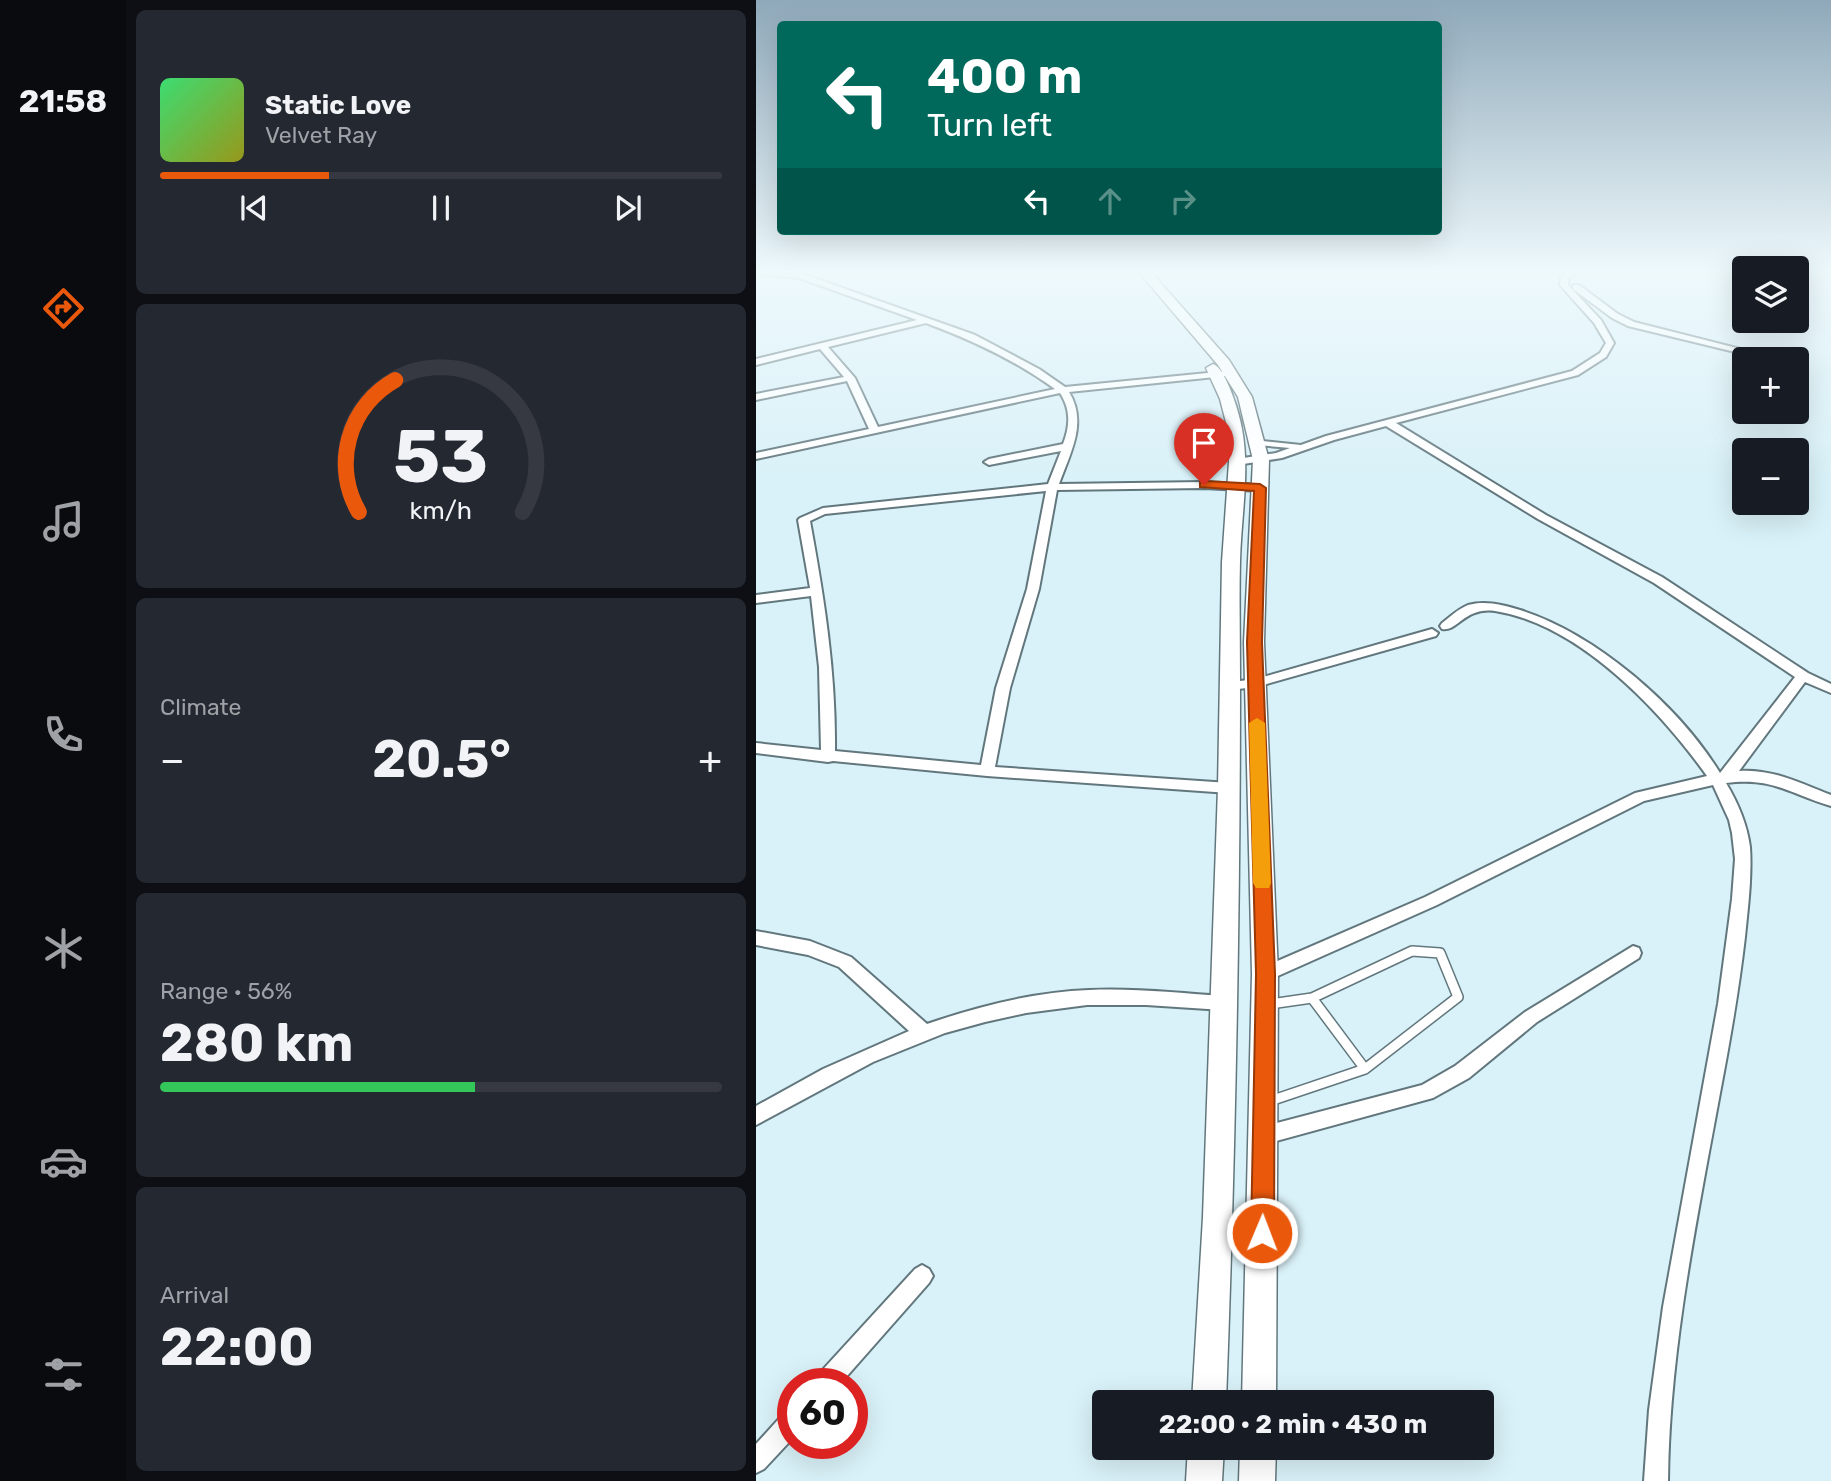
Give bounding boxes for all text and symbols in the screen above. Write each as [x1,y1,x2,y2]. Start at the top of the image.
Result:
text: 400 m [927,47,1082,105]
icon: left [812,49,903,140]
text: 21:58 [19,82,107,120]
text: Static Love [265,90,411,121]
text: Turn left [927,106,1052,144]
text: Velvet Ray [265,121,377,149]
icon: left [1018,182,1056,220]
icon: ahead [1091,182,1129,220]
icon: right [1164,182,1202,220]
icon: previous [235,189,273,227]
icon: pause [422,189,460,227]
icon: next [609,189,647,227]
map controls [1732,256,1809,515]
button: layers [1732,256,1809,333]
icon: directions [39,284,88,333]
button: + [1732,347,1809,424]
pin [1174,413,1234,485]
text: 53 [394,415,489,501]
icon: arrive [1185,424,1223,462]
button: − [1732,438,1809,515]
text: km/h [410,496,472,525]
icon: music [39,497,88,546]
text: Climate [160,693,241,721]
icon: phone [39,710,88,759]
text: 20.5° [372,728,511,790]
text: − [160,737,185,783]
text: + [698,737,722,783]
icon: climate [39,924,88,973]
text: Range · 56% [160,977,292,1005]
text: 280 km [160,1012,354,1074]
icon: car [39,1137,88,1186]
position arrow [1225,1196,1299,1270]
text: Arrival [160,1281,229,1309]
text: 22:00 [160,1316,314,1378]
icon: filters [39,1350,88,1399]
speed limit sign: 60 [777,1368,868,1459]
text: 22:00 · 2 min · 430 m [1159,1409,1427,1440]

